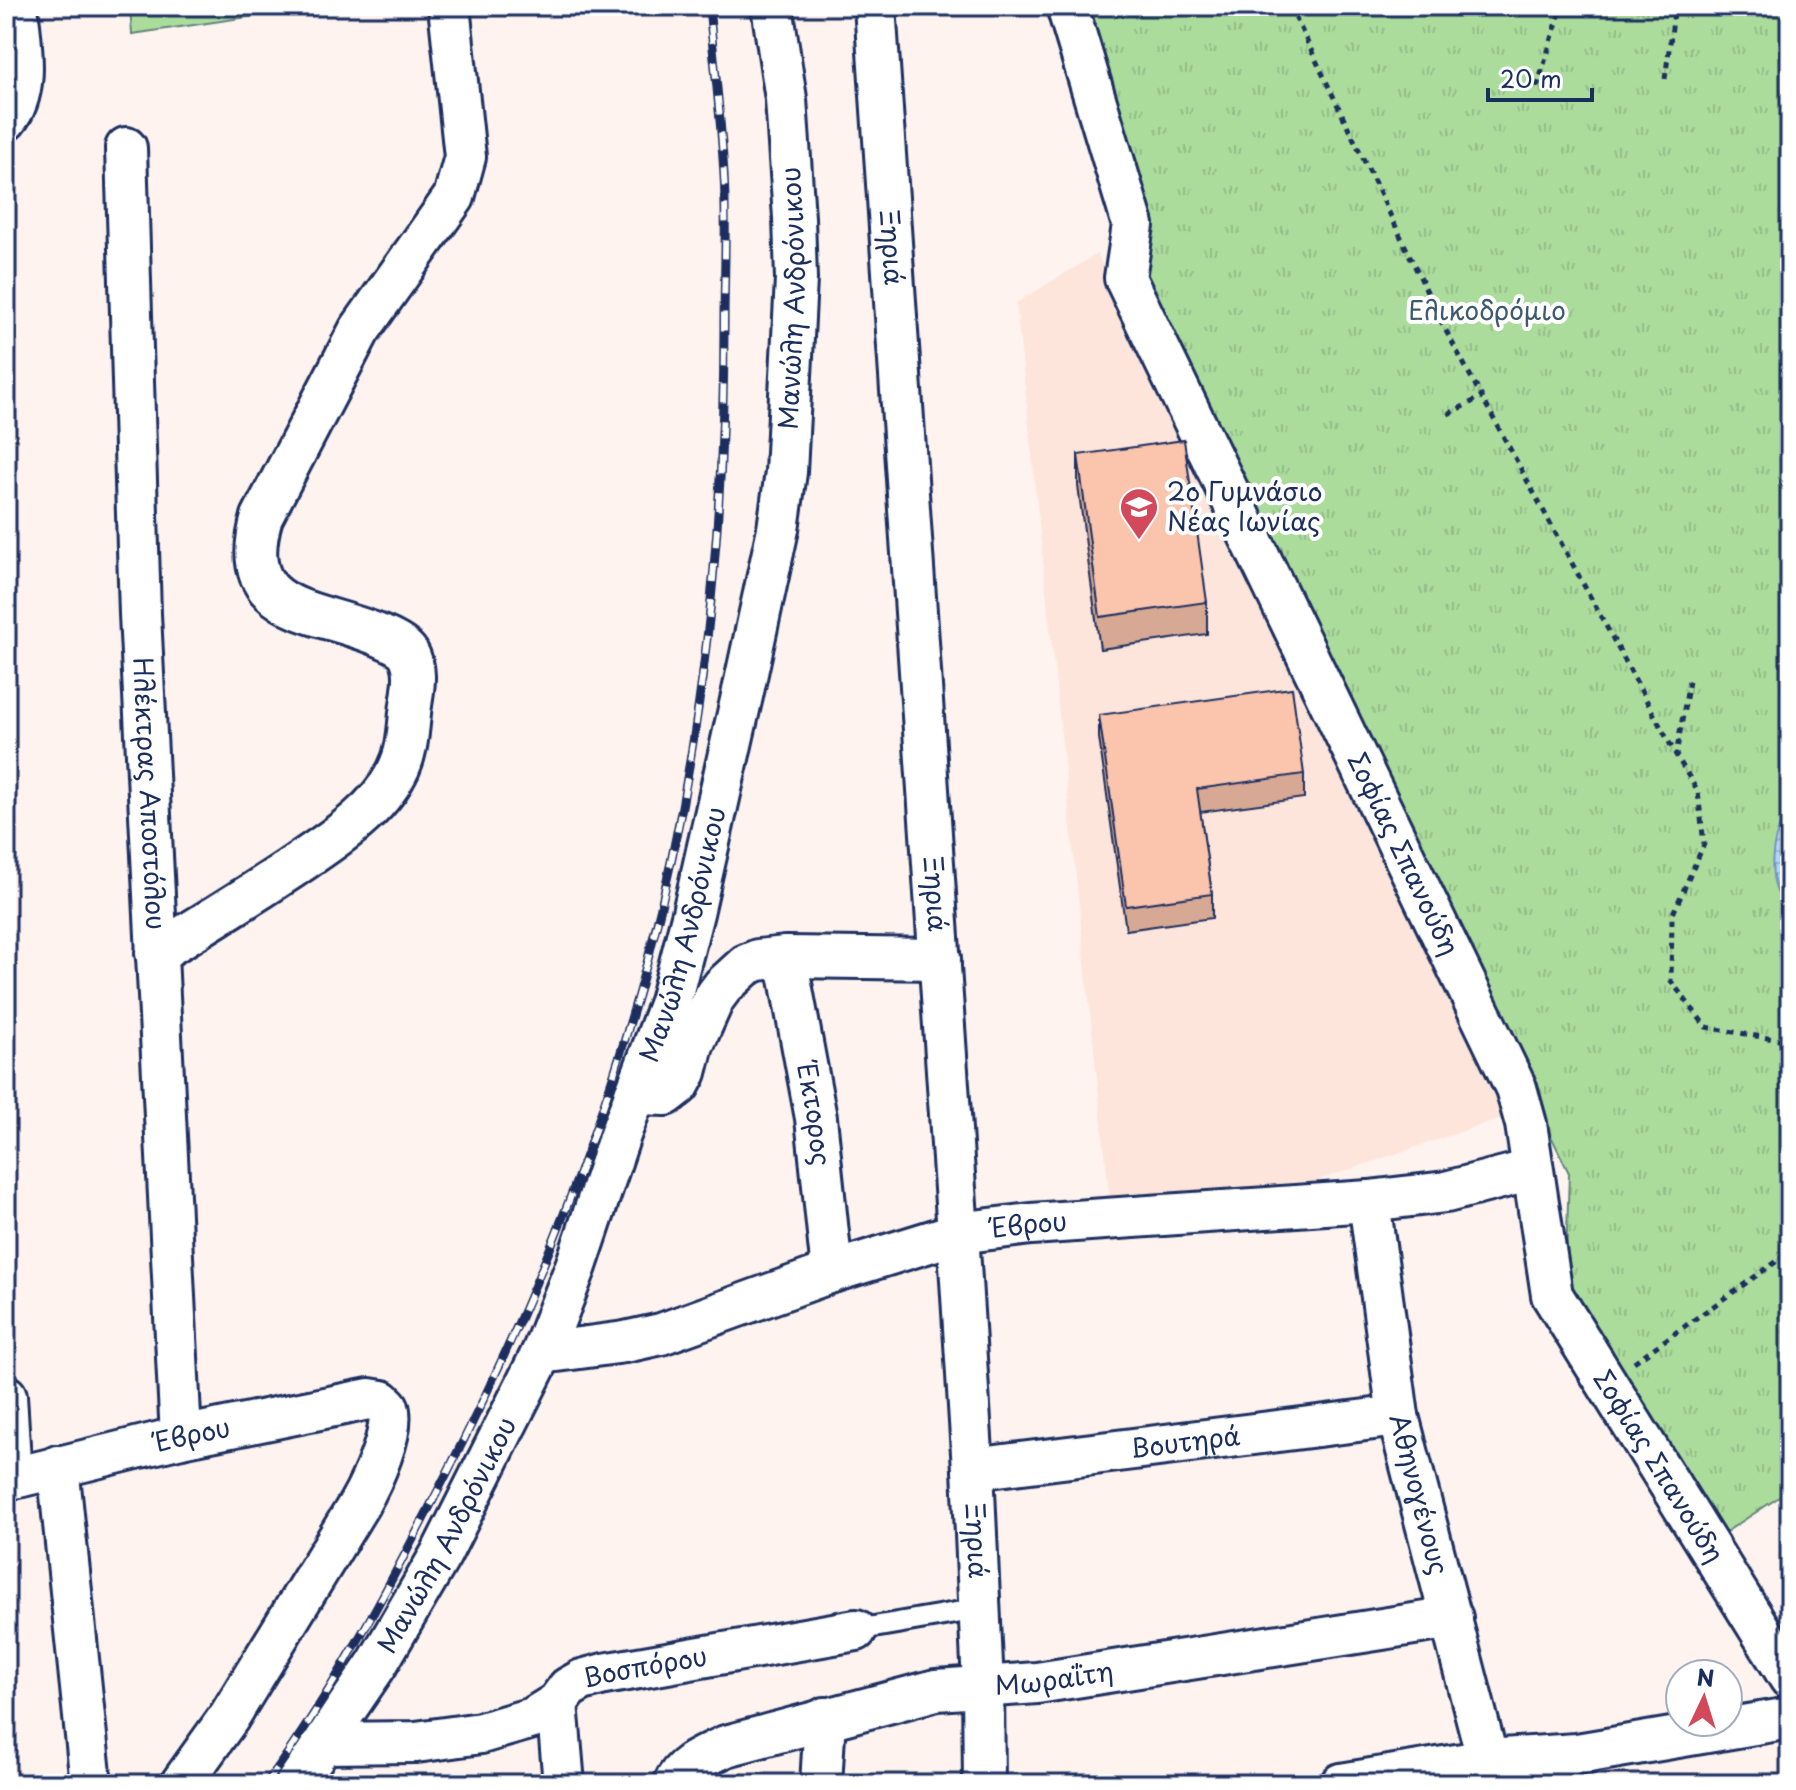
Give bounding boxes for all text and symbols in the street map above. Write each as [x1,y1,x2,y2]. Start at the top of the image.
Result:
scale bar [1488,52,1592,102]
text: 20 m [1500,60,1562,96]
street label: Μανώλη Ανδρόνικου [767,166,814,431]
street label: Ξηριά [871,208,915,287]
park label: Ελικοδρόμιο [1408,290,1566,329]
place label: 2ο Γυμνάσιο Νέας Ιωνίας [1167,471,1322,540]
school or university icon: 2ο Γυμνάσιο Νέας Ιωνίας [1118,486,1160,541]
street label: Ηλέκτρας Αποστόλου [124,656,177,931]
street label: Σοφίας Σπανούδη [1339,745,1470,961]
street label: Μανώλη Ανδρόνικου [628,803,734,1067]
street label: Ξηριά [915,855,959,933]
street label: Έκτορος [788,1057,842,1168]
street label: Έβρου [986,1201,1068,1247]
street label: Σοφίας Σπανούδη [1585,1362,1735,1570]
street label: Έβρου [148,1407,233,1461]
street label: Αθηνογένους [1380,1409,1460,1579]
street label: Μανώλη Ανδρόνικου [366,1410,525,1660]
street label: Βουτηρά [1128,1415,1243,1467]
street label: Ξηριά [957,1502,999,1579]
street label: Βοσπόρου [578,1635,710,1697]
street label: Μωραΐτη [994,1650,1116,1704]
north arrow [1664,1658,1744,1738]
text: N [1696,1659,1715,1694]

